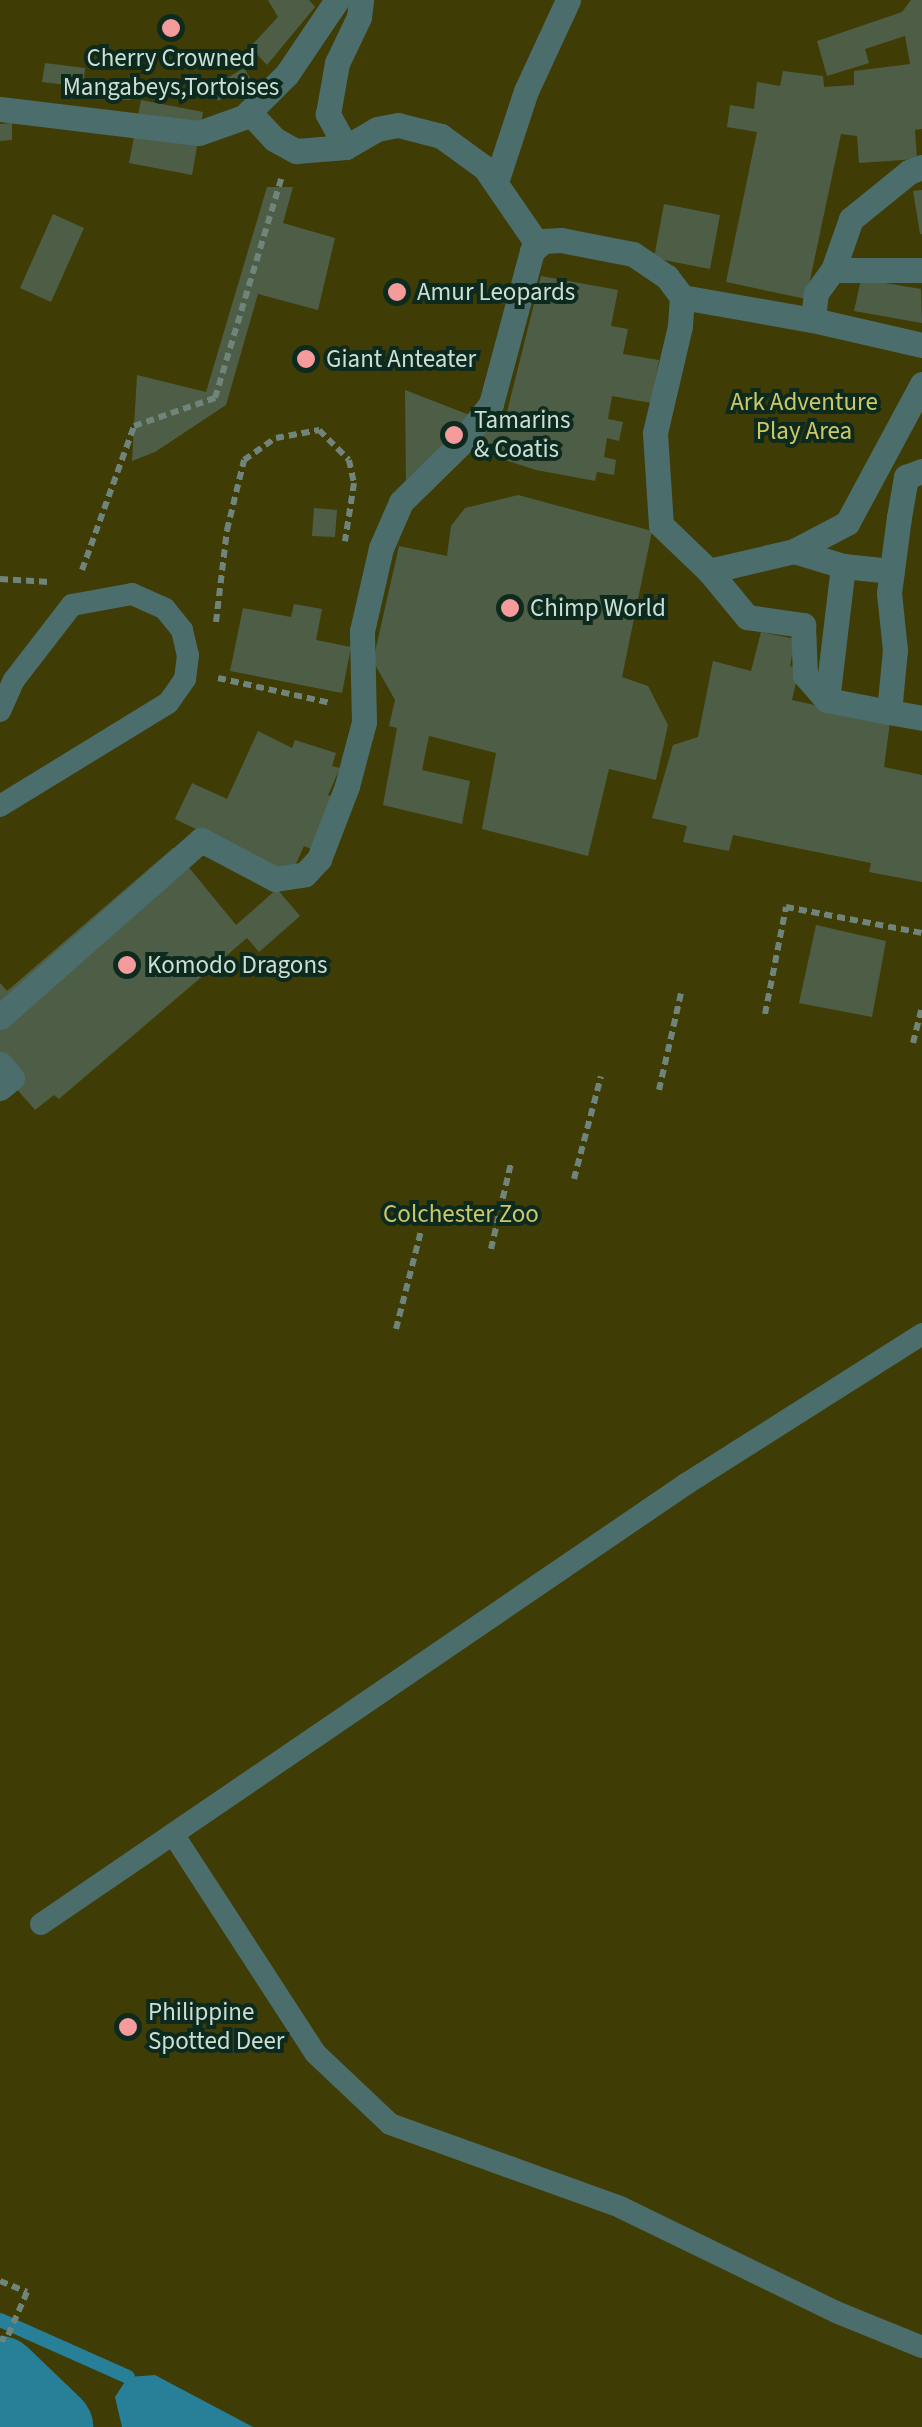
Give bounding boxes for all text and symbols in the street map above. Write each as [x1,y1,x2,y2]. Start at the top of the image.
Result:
marker: Cherry Crowned Mangabeys,Tortoises [160,17,182,39]
place label: Cherry Crowned Mangabeys,Tortoises [63,44,279,103]
place label: Amur Leopards [417,277,575,307]
marker: Amur Leopards [386,281,408,303]
place label: Giant Anteater [326,344,476,374]
marker: Giant Anteater [295,348,317,370]
park label: Ark Adventure Play Area [730,388,878,447]
place label: Tamarins & Coatis [474,406,570,465]
marker: Tamarins & Coatis [443,424,465,446]
place label: Chimp World [530,593,666,623]
marker: Chimp World [499,597,521,619]
place label: Komodo Dragons [147,950,328,980]
marker: Komodo Dragons [116,954,138,976]
park label: Colchester Zoo [383,1199,539,1229]
place label: Philippine Spotted Deer [148,1998,285,2057]
marker: Philippine Spotted Deer [117,2016,139,2038]

